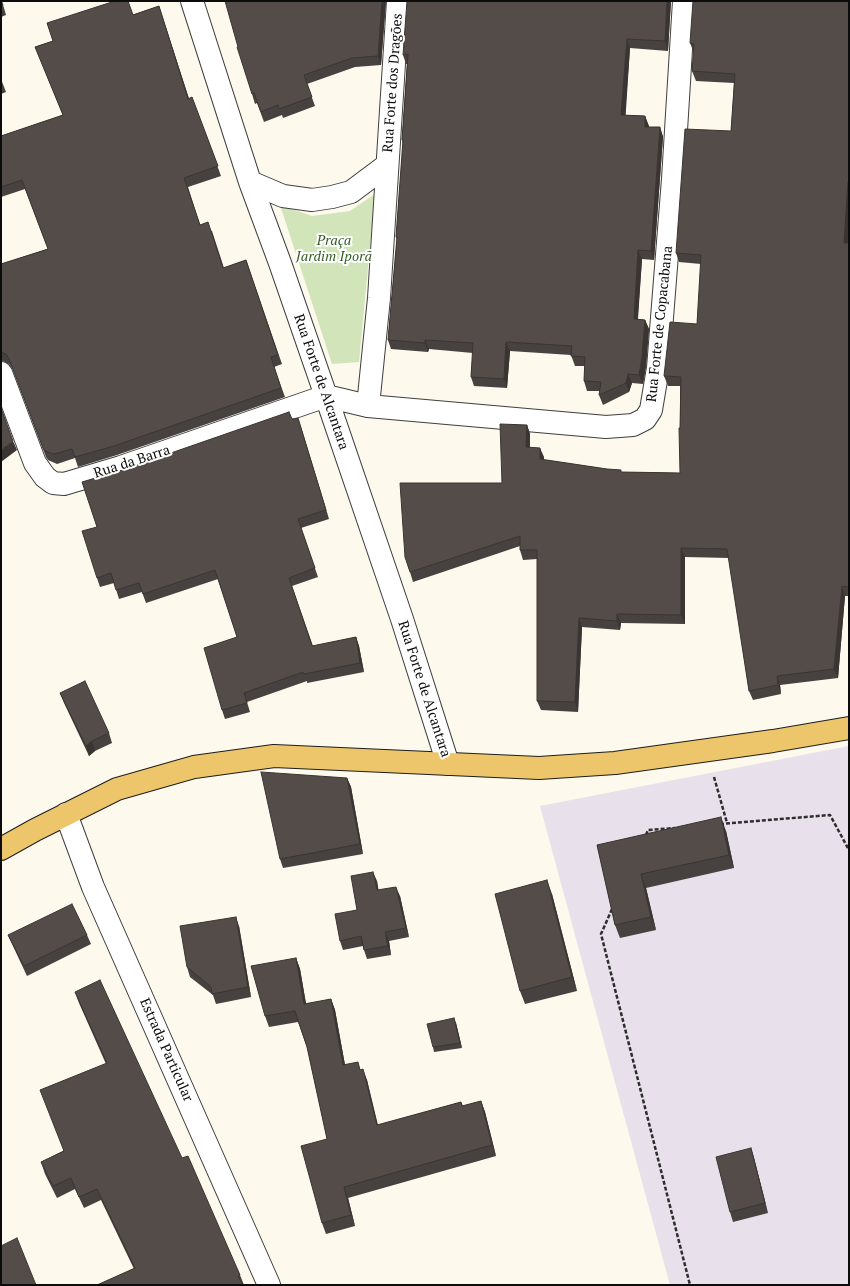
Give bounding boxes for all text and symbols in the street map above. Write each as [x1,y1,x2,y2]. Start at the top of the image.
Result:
street label: Rua Forte dos Dragões [380,13,406,153]
park label: Praça Jardim Iporã [296,233,372,266]
street label: Rua Forte de Copacabana [643,245,677,403]
street label: Rua Forte de Alcantara [290,312,352,452]
street label: Rua da Barra [92,442,172,482]
street label: Rua Forte de Alcantara [394,619,454,759]
street label: Estrada Particular [136,996,196,1104]

